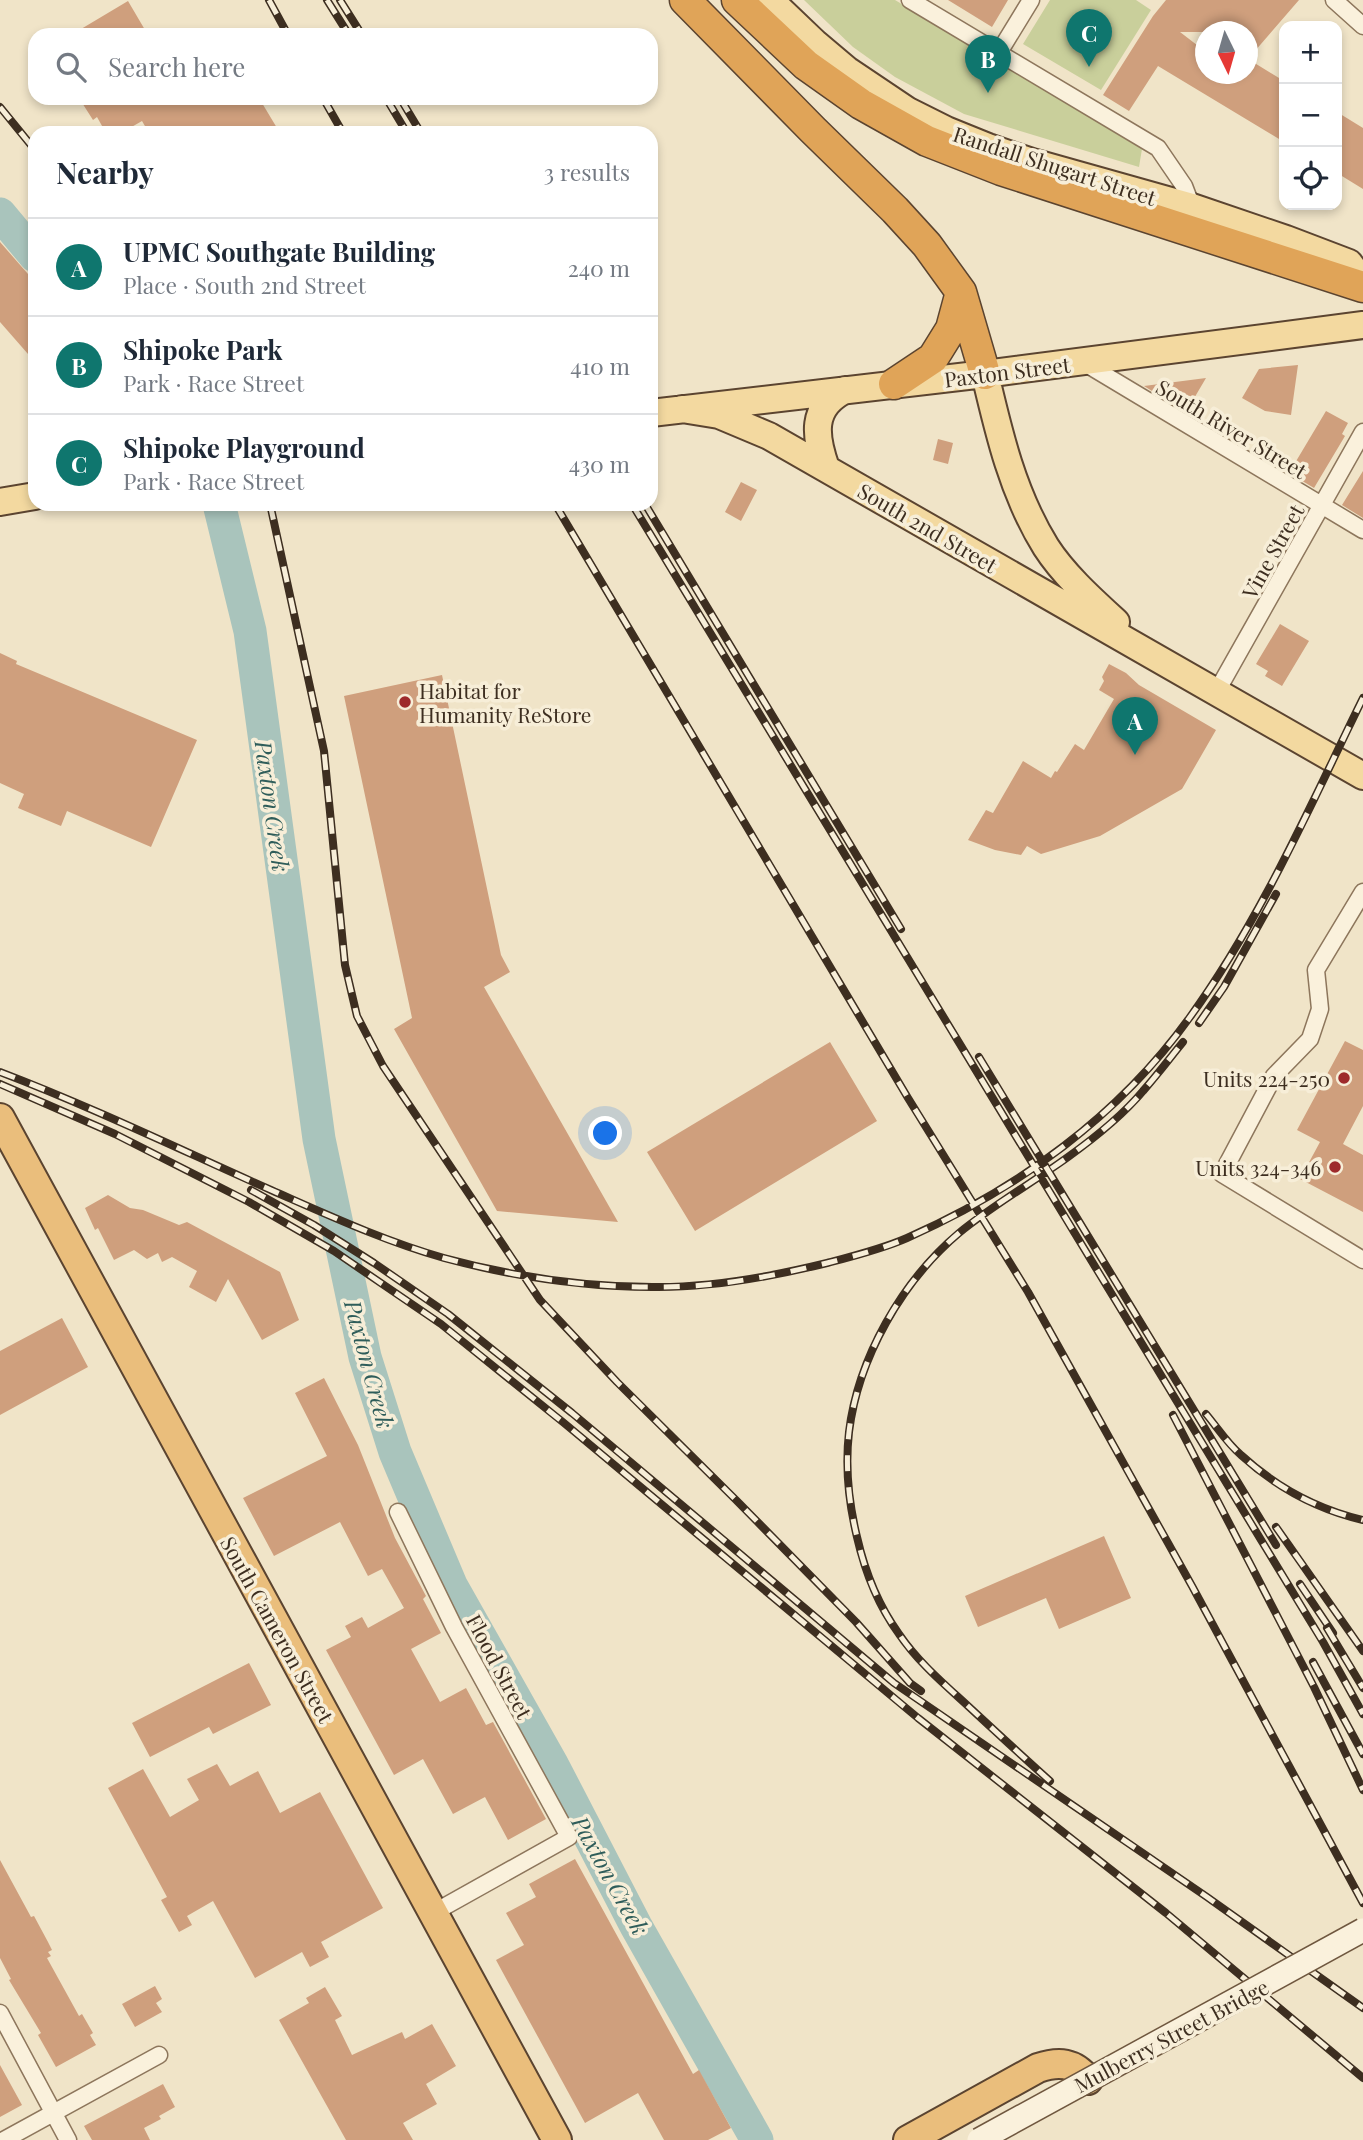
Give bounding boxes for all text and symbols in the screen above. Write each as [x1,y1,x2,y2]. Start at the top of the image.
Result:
pin: C [1066,9,1112,67]
north arrow [1195,21,1258,84]
map controls [1279,21,1342,210]
button: + [1279,21,1342,84]
search box [28,28,658,105]
pin: B [965,35,1011,93]
icon: search [52,48,90,86]
text: Search here [108,49,245,84]
button: − [1279,84,1342,147]
street label: Randall Shugart Street [950,119,1161,211]
button: locate [1279,147,1342,210]
text: Nearby [56,152,154,192]
text: 3 results [544,156,630,187]
text: UPMC Southgate Building [123,234,435,269]
text: A [71,252,87,283]
text: 240 m [568,252,630,283]
text: Place · South 2nd Street [123,269,366,300]
text: Shipoke Park [123,332,282,367]
street label: Paxton Street [942,349,1072,393]
text: B [71,350,87,381]
text: 410 m [570,350,630,381]
text: Park · Race Street [123,367,304,398]
street label: South River Street [1151,372,1313,484]
text: Shipoke Playground [123,430,365,465]
text: C [71,448,87,479]
text: 430 m [569,448,630,479]
text: Park · Race Street [123,465,304,496]
street label: South 2nd Street [853,476,1003,579]
street label: Vine Street [1234,498,1310,604]
place label: Habitat for Humanity ReStore [419,676,591,728]
marker: Habitat for Humanity ReStore [397,694,413,710]
pin: A [1112,697,1158,755]
water label: Paxton Creek [248,738,298,874]
place label: Units 224-250 [1203,1064,1330,1092]
marker: Units 224-250 [1336,1070,1352,1086]
your location [588,1116,622,1150]
place label: Units 324-346 [1195,1153,1321,1181]
marker: Units 324-346 [1327,1159,1343,1175]
water label: Paxton Creek [338,1295,402,1432]
street label: South Cameron Street [215,1531,341,1728]
street label: Flood Street [461,1609,539,1724]
water label: Paxton Creek [565,1809,657,1940]
street label: Mulberry Street Bridge [1069,1972,1273,2098]

